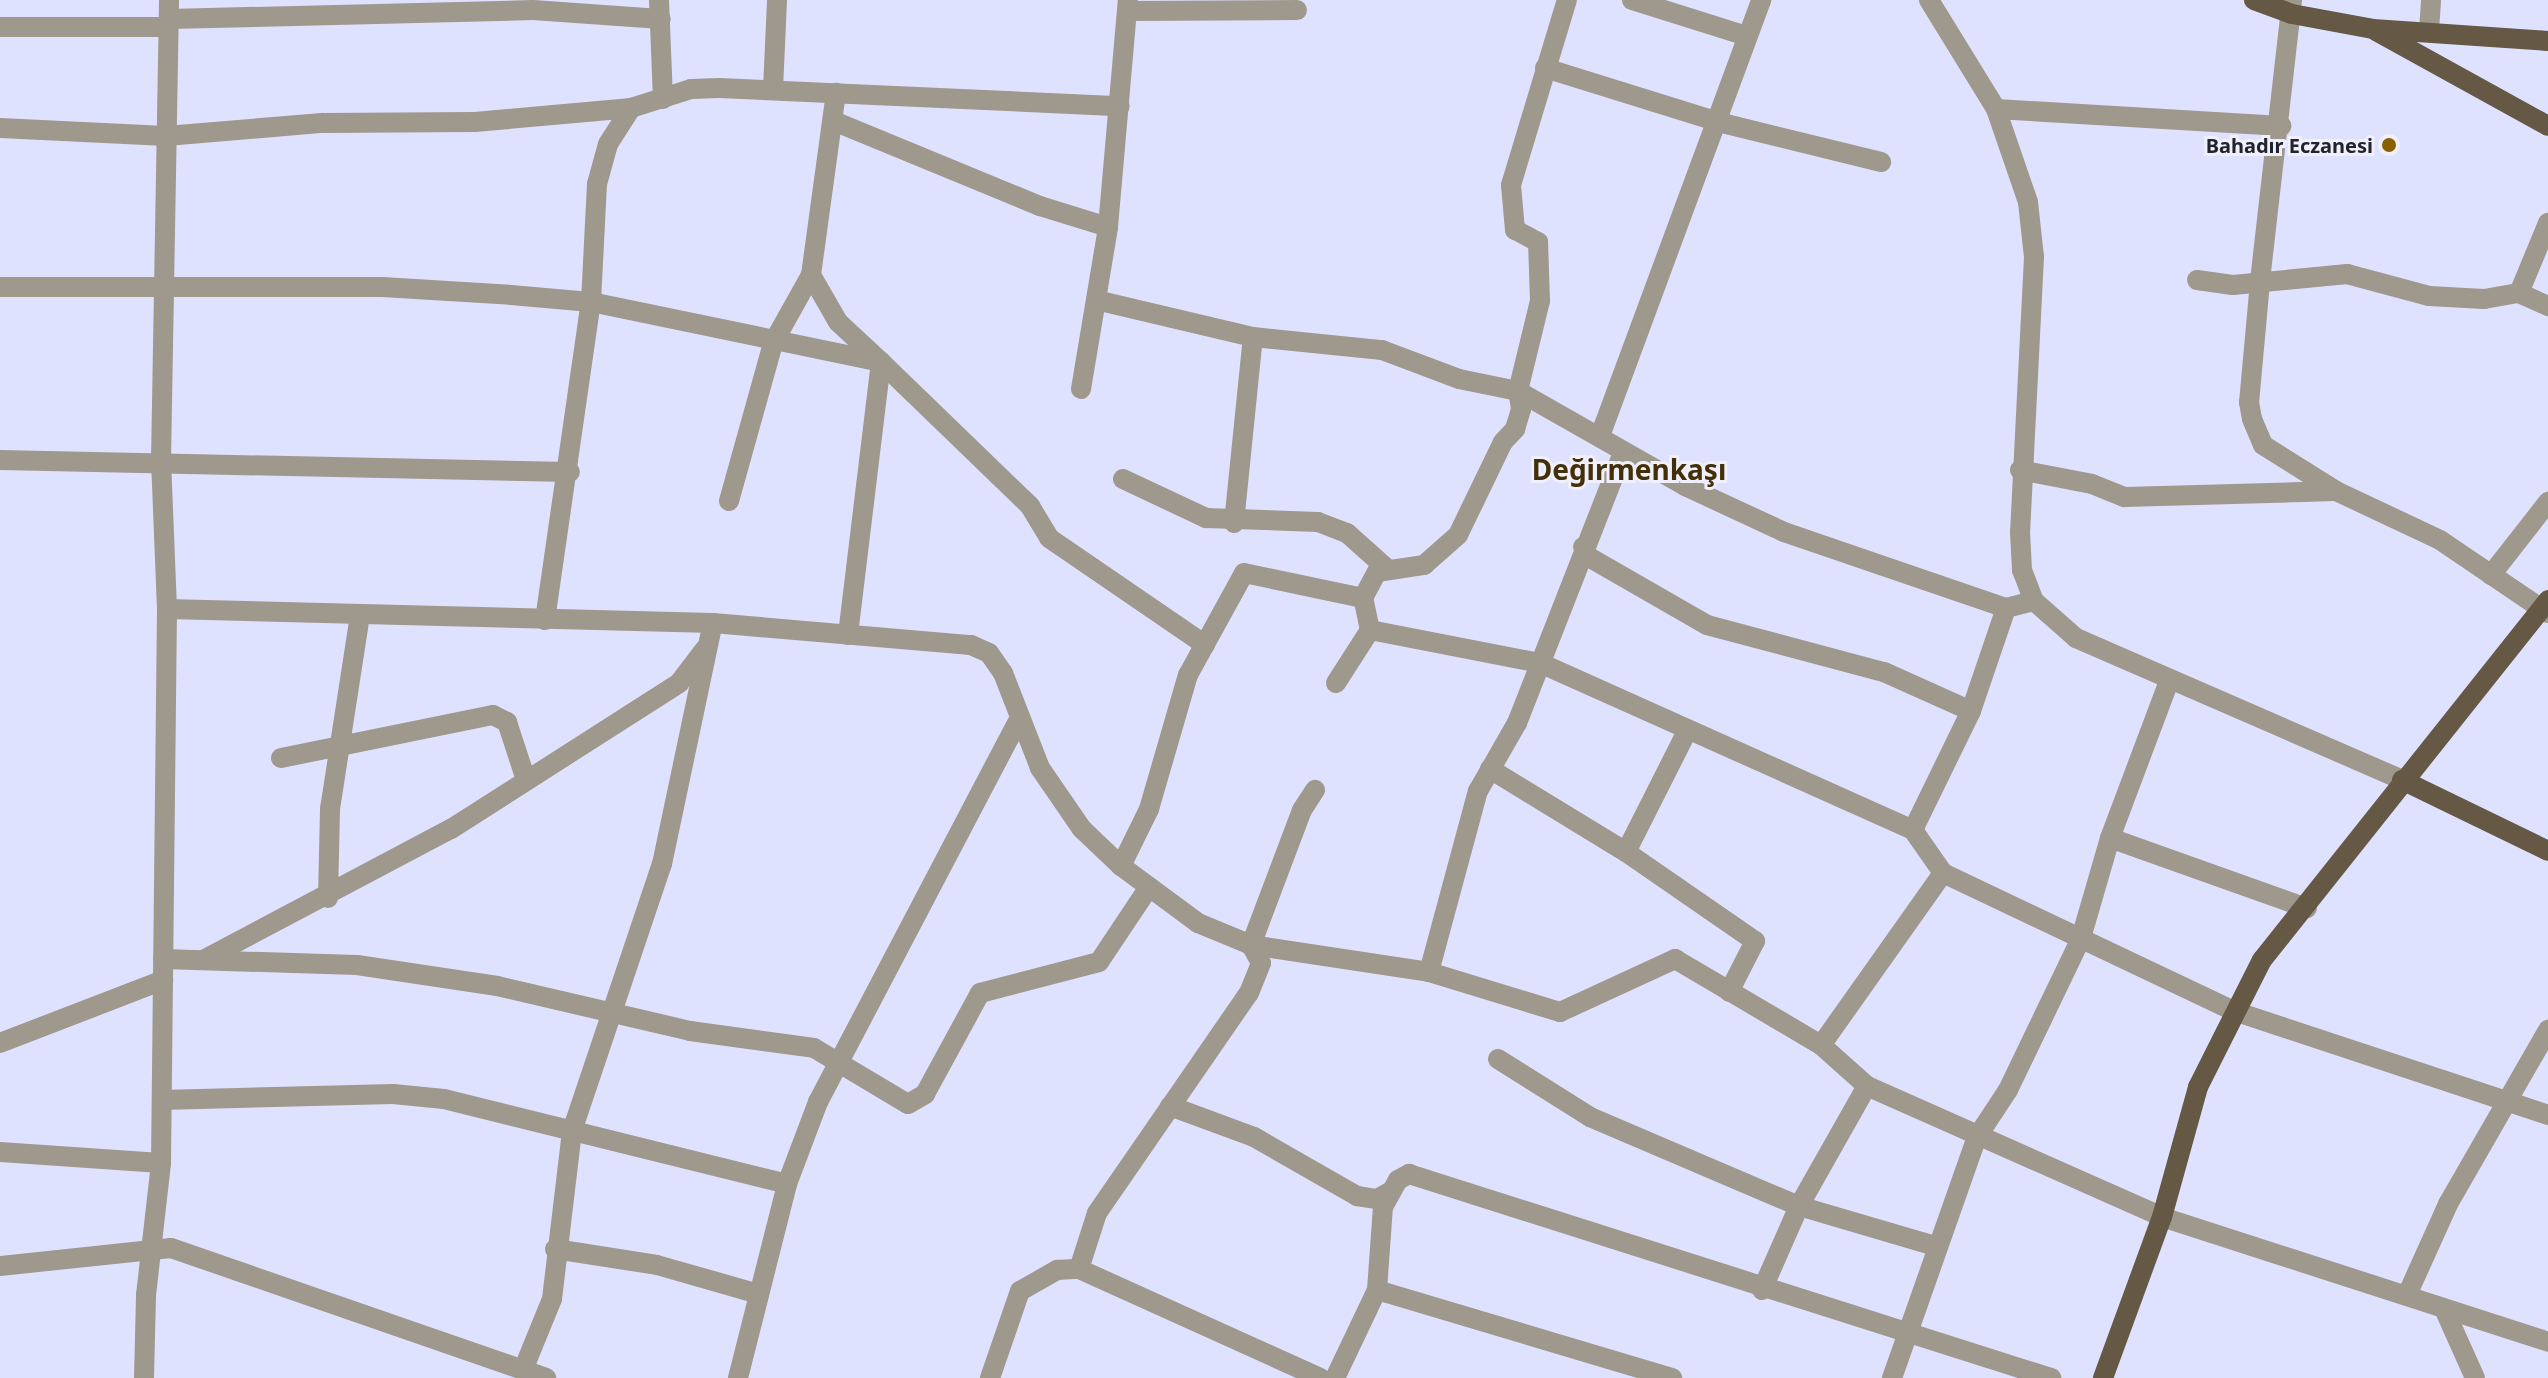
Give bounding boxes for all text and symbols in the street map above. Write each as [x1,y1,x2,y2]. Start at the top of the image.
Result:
place label: Bahadır Eczanesi [2206,133,2373,157]
marker: Bahadır Eczanesi [2380,136,2398,154]
district label: Değirmenkaşı [1532,452,1726,486]

